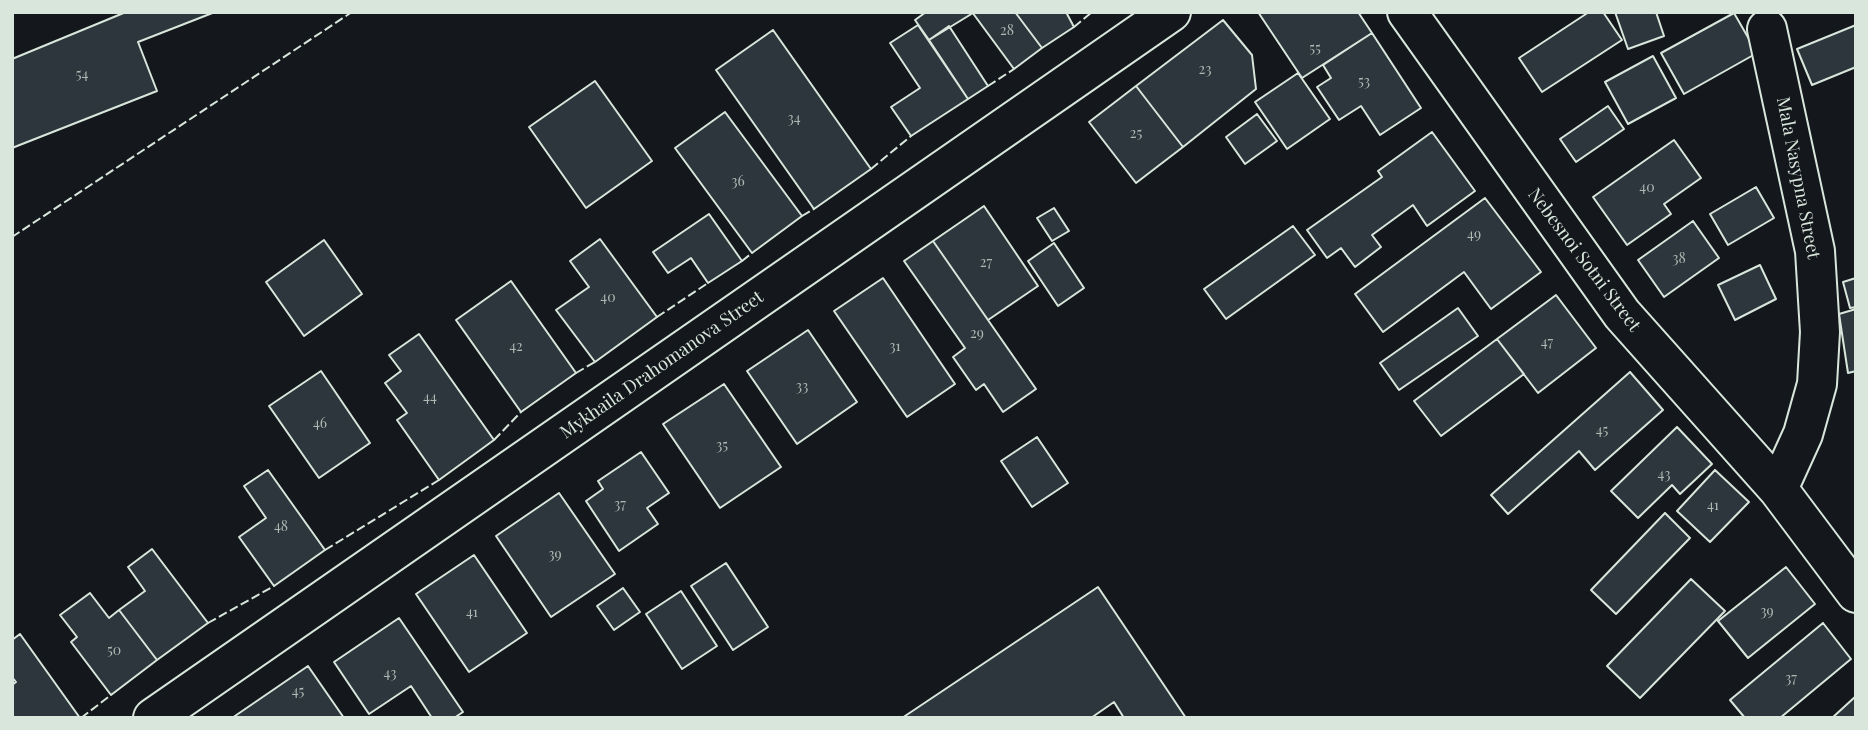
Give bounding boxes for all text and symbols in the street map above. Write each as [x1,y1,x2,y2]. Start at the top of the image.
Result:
house number: 28 [1000,23,1014,39]
house number: 55 [1309,41,1321,57]
house number: 23 [1198,62,1212,78]
house number: 54 [76,67,88,83]
house number: 53 [1358,74,1370,90]
street label: Mala Nasypna Street [1772,95,1824,261]
house number: 34 [787,111,801,127]
house number: 25 [1130,126,1142,142]
house number: 36 [731,174,745,190]
house number: 40 [1639,180,1655,196]
street label: Nebesnoi Sotni Street [1523,184,1645,336]
house number: 49 [1467,227,1481,243]
house number: 38 [1672,251,1686,267]
house number: 27 [980,255,992,271]
street label: Mykhaila Drahomanova Street [556,286,768,444]
house number: 40 [600,290,616,306]
house number: 29 [970,326,984,342]
house number: 47 [1541,335,1553,351]
house number: 42 [509,339,523,355]
house number: 31 [889,339,901,355]
house number: 33 [796,379,808,395]
house number: 44 [423,390,437,406]
house number: 46 [313,416,327,432]
house number: 45 [1596,423,1608,439]
house number: 35 [716,438,728,454]
house number: 43 [1658,467,1670,483]
house number: 37 [614,497,626,513]
house number: 41 [1707,498,1719,514]
house number: 48 [274,519,288,535]
house number: 39 [548,547,562,563]
house number: 39 [1760,604,1774,620]
house number: 41 [466,605,478,621]
house number: 50 [107,643,121,659]
house number: 43 [384,666,396,682]
house number: 37 [1785,671,1797,687]
house number: 45 [292,684,304,700]

